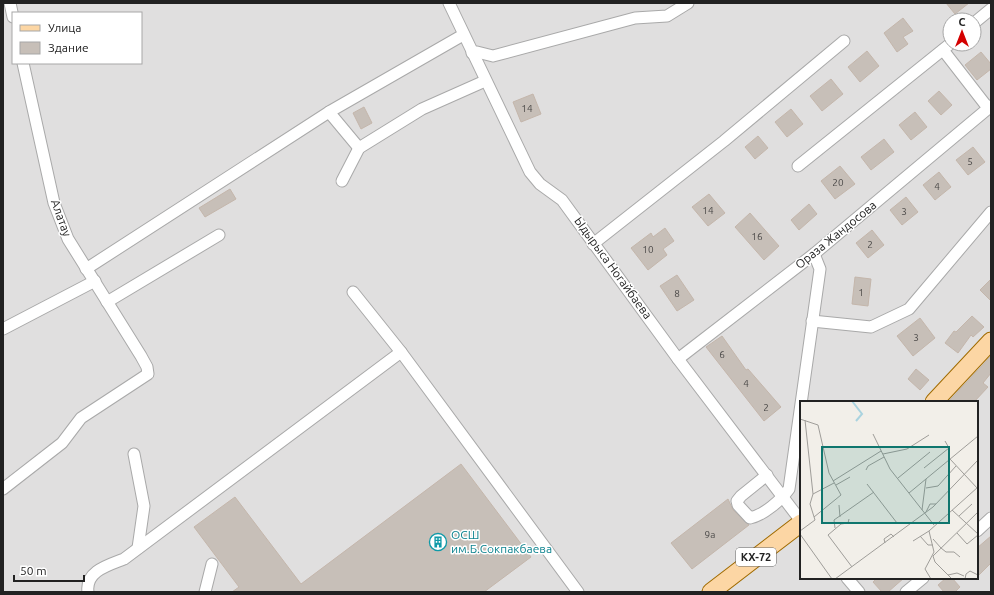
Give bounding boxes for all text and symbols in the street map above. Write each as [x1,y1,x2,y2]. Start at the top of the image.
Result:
legend [12,12,142,64]
north arrow [942,12,982,52]
text: С [958,16,966,28]
text: Улица [48,21,81,34]
text: Здание [48,41,89,54]
house number: 14 [521,103,533,114]
house number: 5 [967,156,973,167]
house number: 20 [832,177,844,188]
house number: 4 [934,181,940,192]
street label: Алатау [49,197,74,238]
street label: Ораза Жандосова [793,198,879,271]
house number: 14 [702,205,714,216]
house number: 3 [901,206,907,217]
street label: Ыдырыса Ногайбаева [572,214,655,321]
house number: 16 [751,231,763,242]
house number: 2 [867,239,873,250]
house number: 10 [642,244,654,255]
house number: 1 [858,287,864,298]
house number: 8 [674,288,680,299]
house number: 3 [913,332,919,343]
house number: 6 [719,349,725,360]
house number: 4 [743,378,749,389]
inset map [800,401,978,579]
house number: 2 [763,402,769,413]
place label: ОСШ им.Б.Сокпакбаева [451,528,552,555]
house number: 9а [705,529,715,540]
building icon: ОСШ им.Б.Сокпакбаева [428,532,448,552]
road number: КХ-72 [736,548,776,566]
scale bar [14,557,84,583]
text: 50 m [20,564,47,577]

